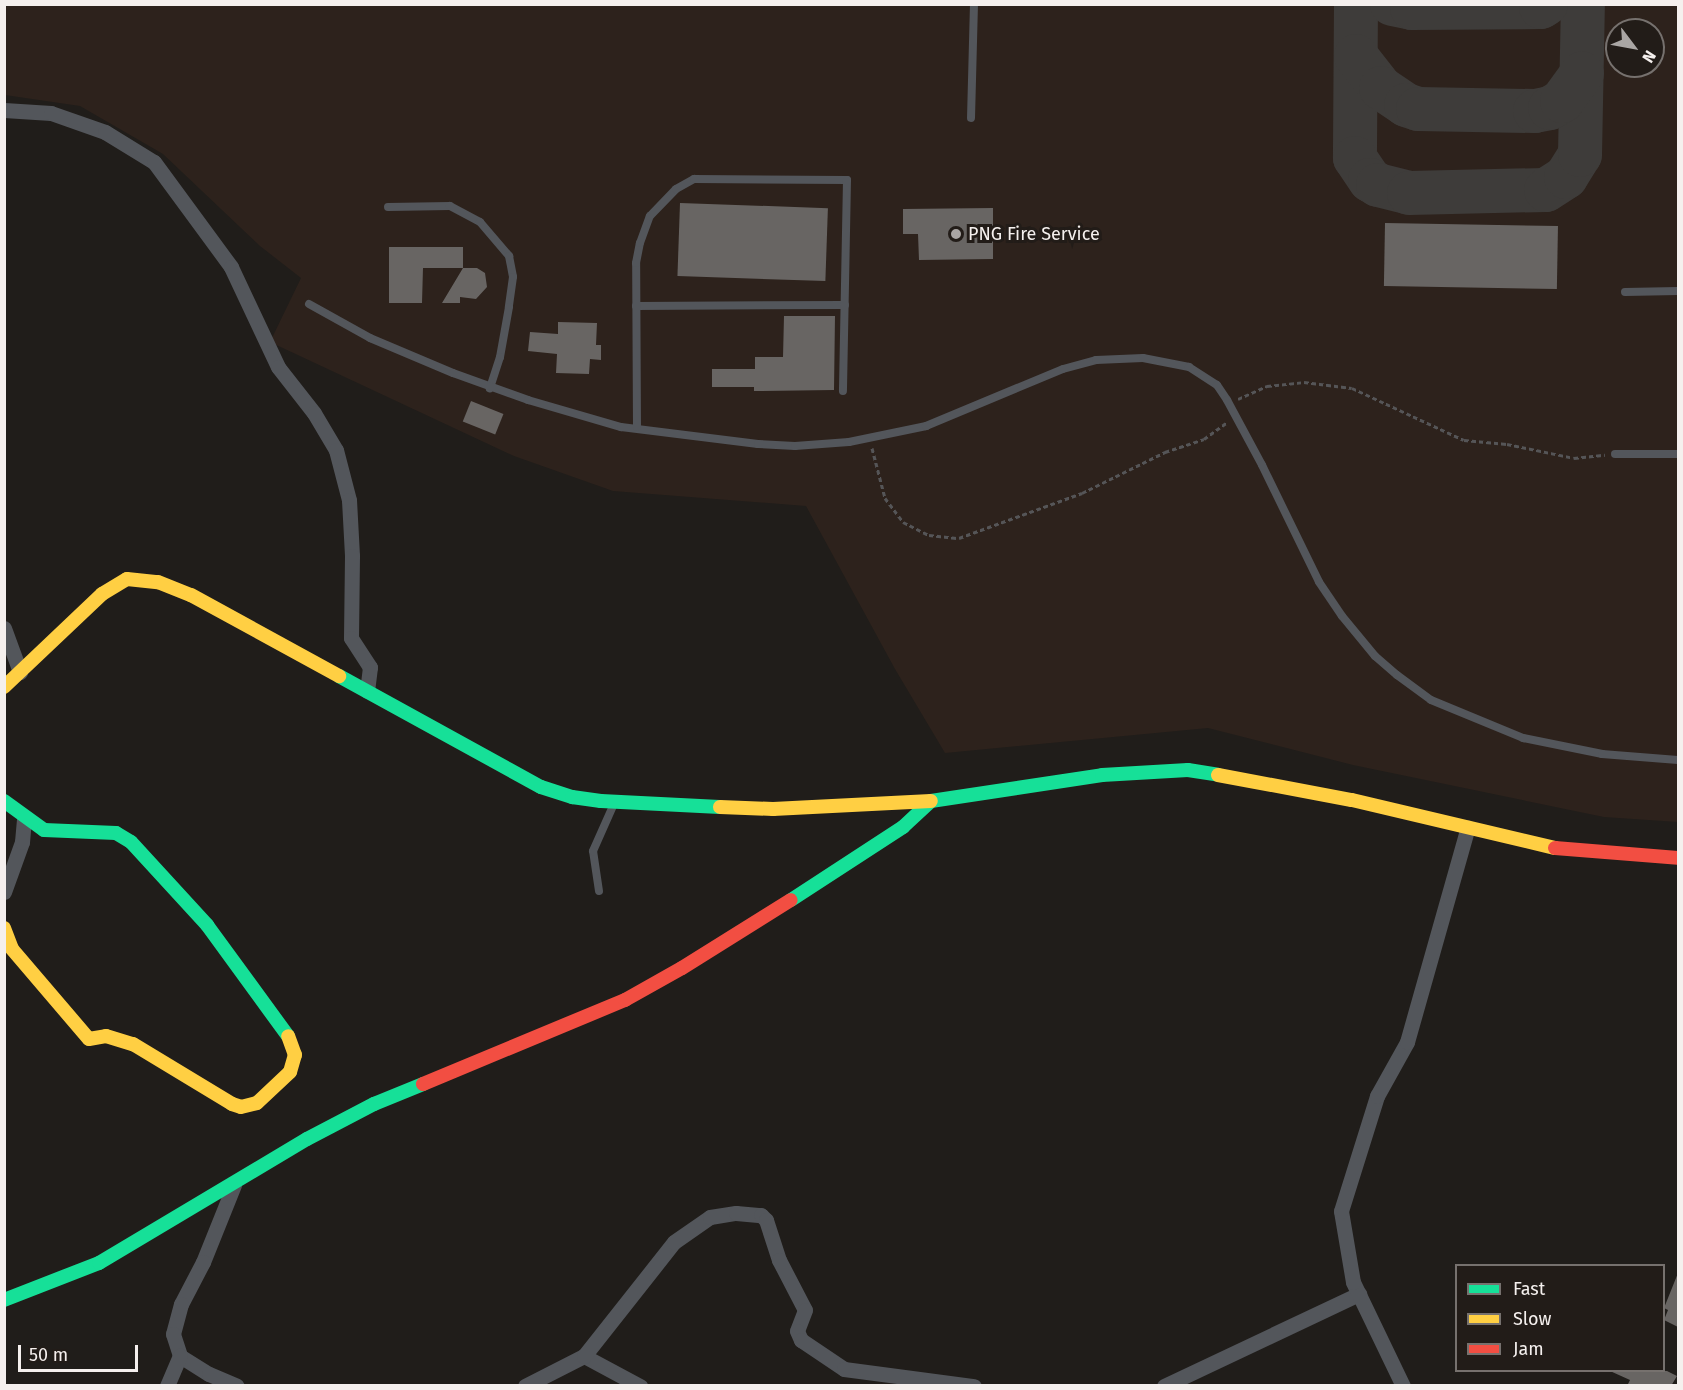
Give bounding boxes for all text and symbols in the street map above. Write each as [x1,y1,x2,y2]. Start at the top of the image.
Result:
north arrow [1605,18,1665,78]
text: N [1638,47,1660,66]
place label: PNG Fire Service [968,223,1100,245]
marker: PNG Fire Service [949,227,963,241]
legend [1455,1264,1665,1372]
text: Fast [1513,1278,1545,1300]
text: Slow [1513,1308,1551,1330]
scale bar [21,1333,141,1371]
text: Jam [1513,1338,1544,1360]
text: 50 m [29,1344,68,1366]

